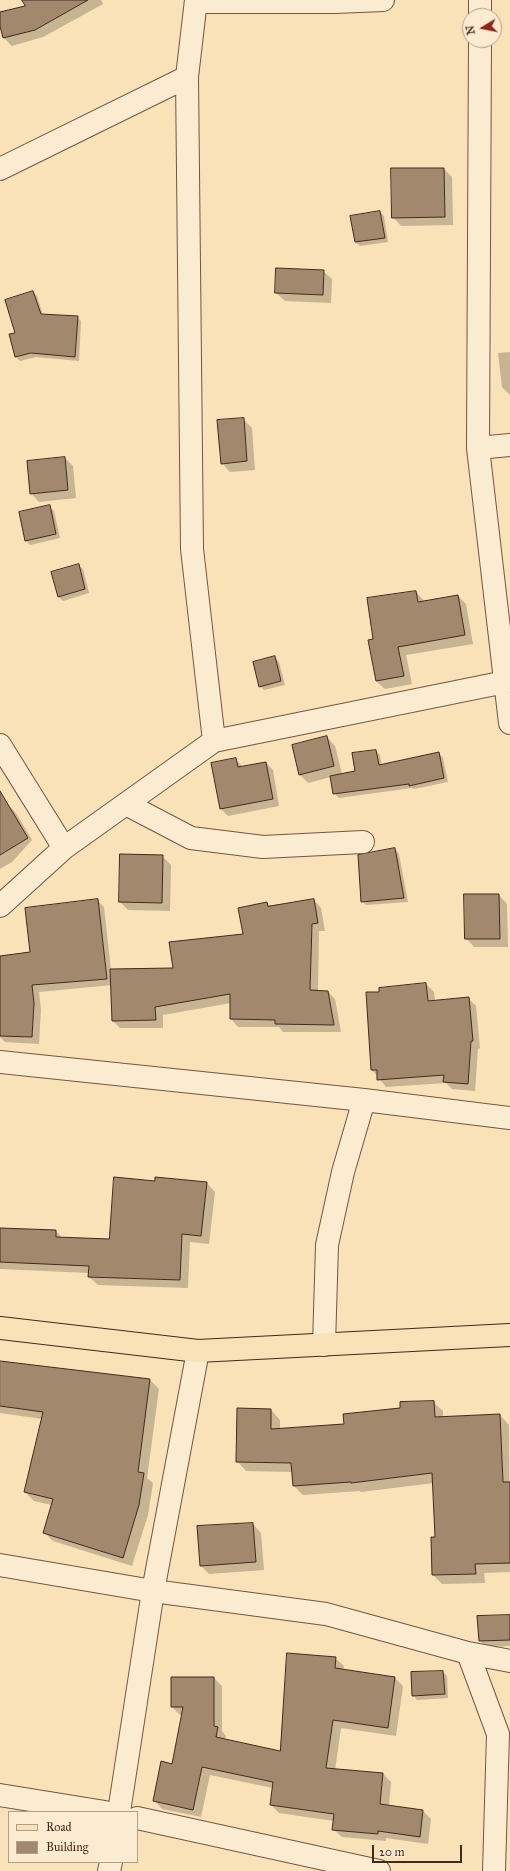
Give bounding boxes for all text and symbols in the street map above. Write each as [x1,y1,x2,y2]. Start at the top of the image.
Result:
north arrow [462,8,502,48]
text: N [463,24,478,36]
legend [8,1811,138,1863]
text: Road [46,1820,72,1834]
scale bar [374,1837,464,1863]
text: Building [46,1840,88,1854]
text: 20 m [379,1845,405,1859]

